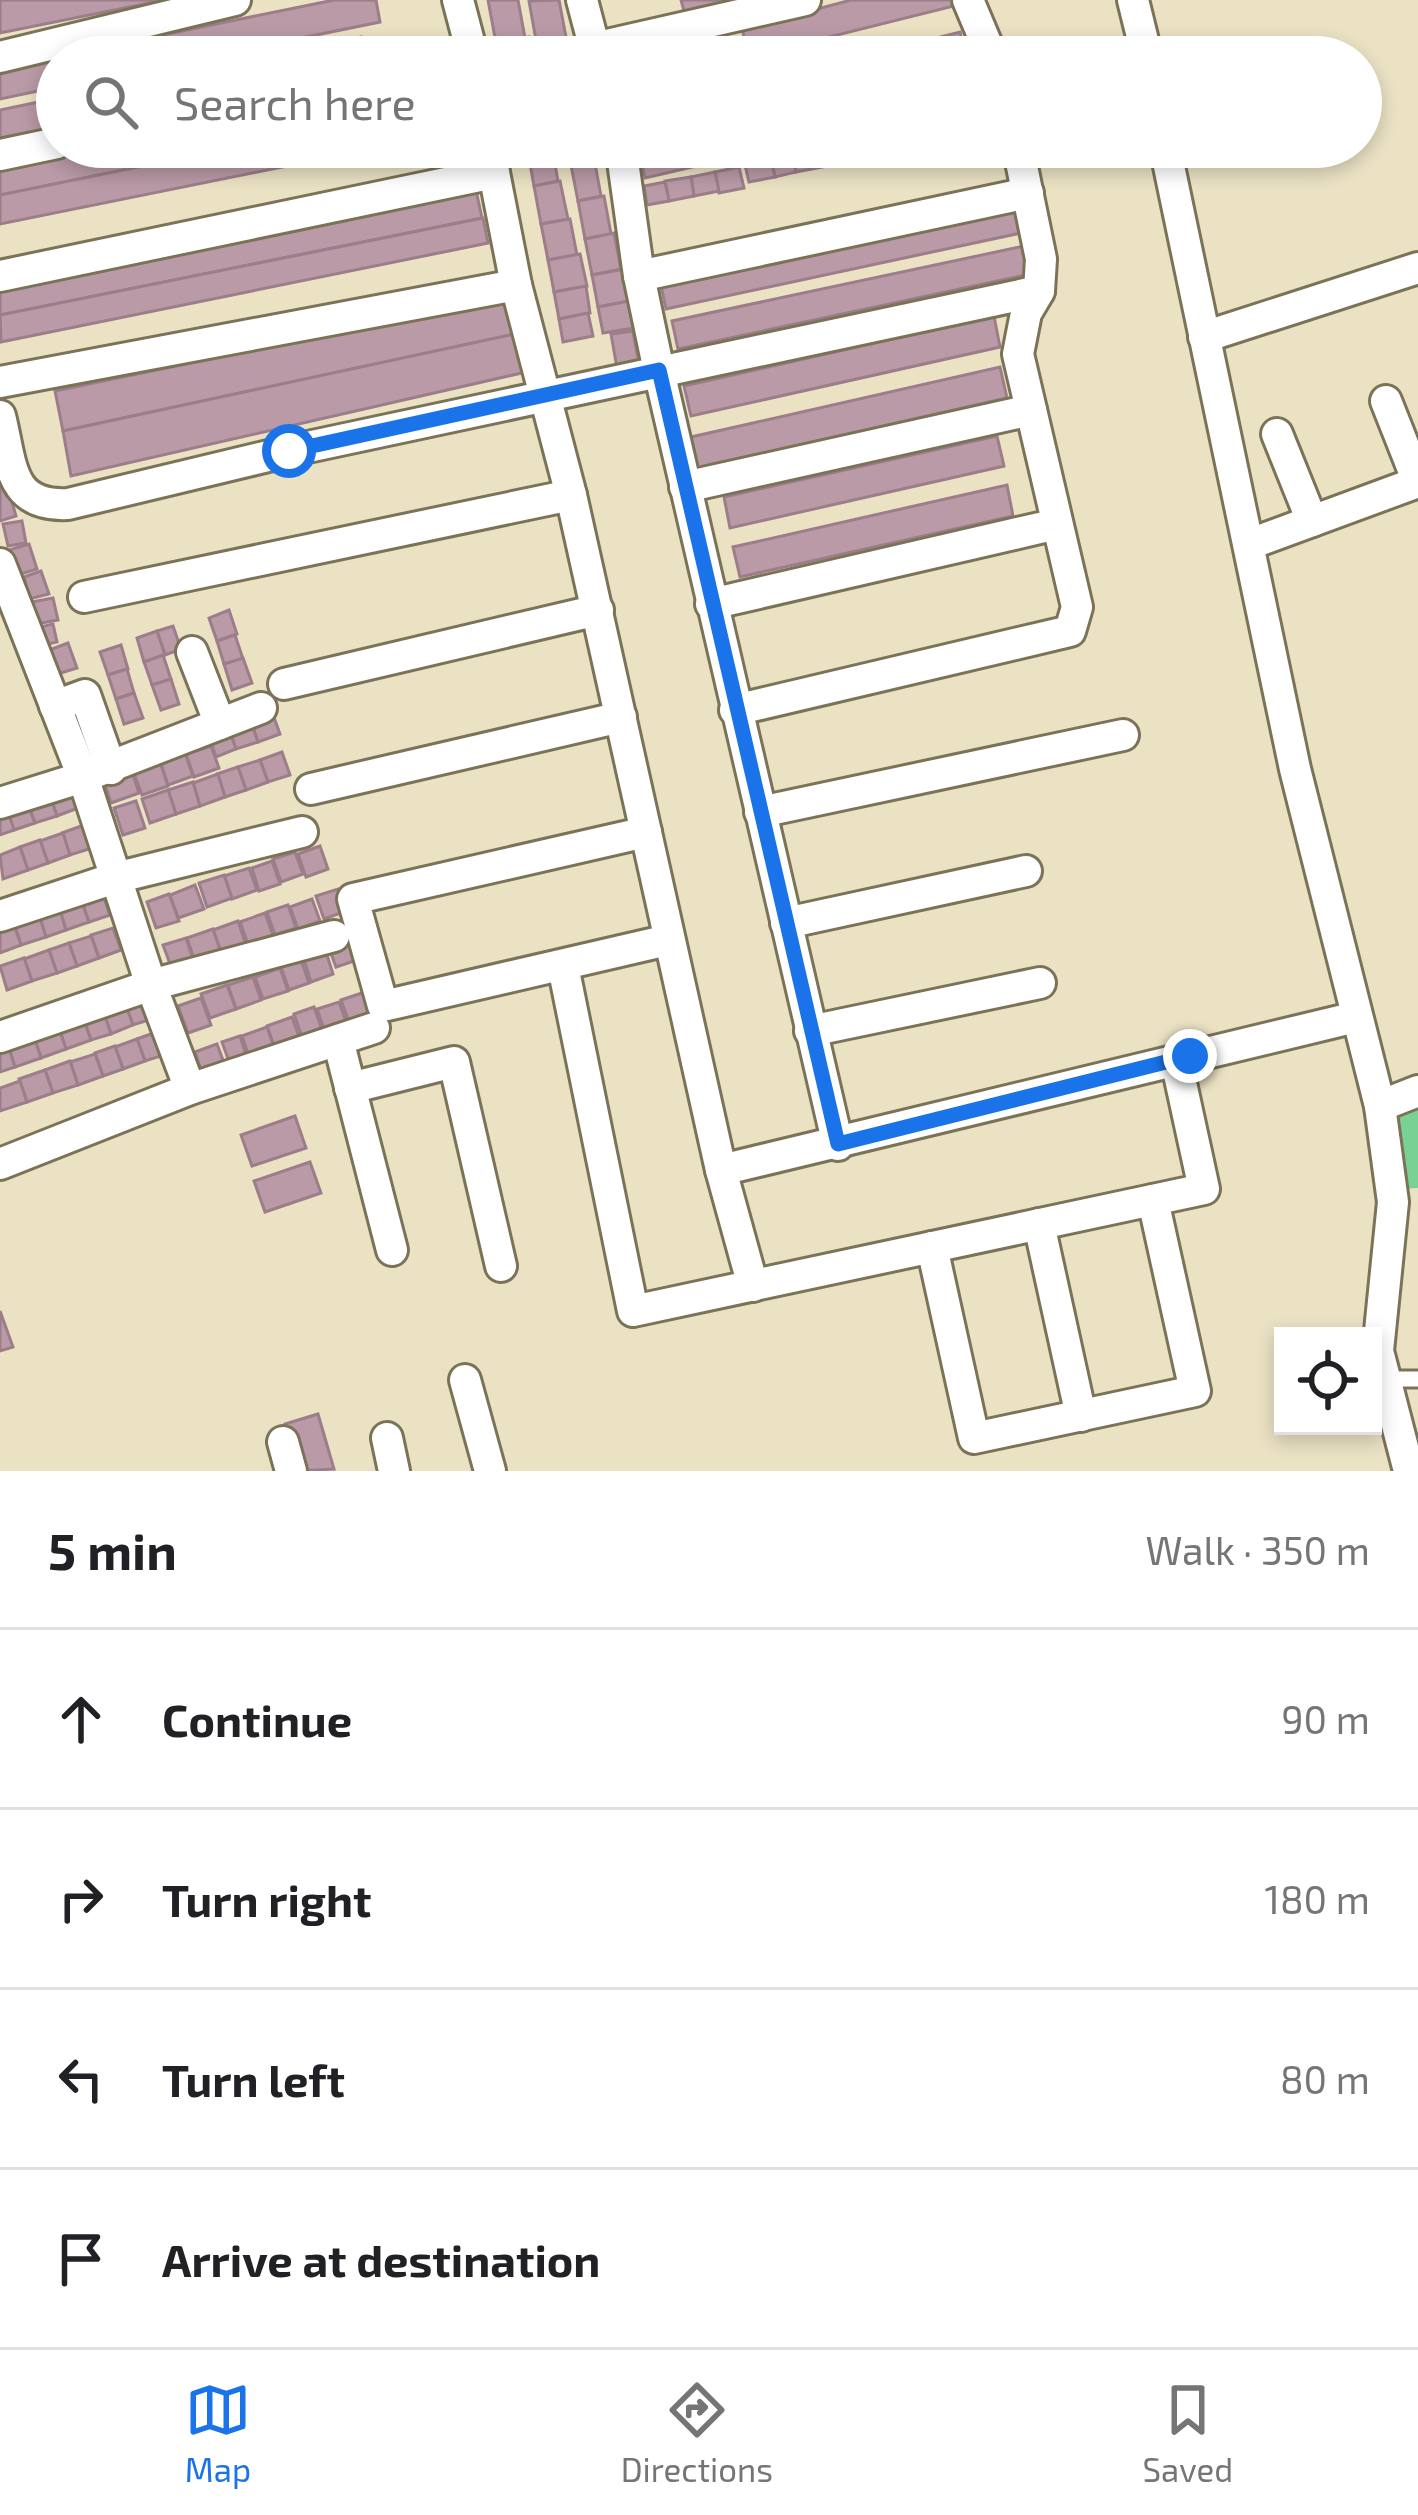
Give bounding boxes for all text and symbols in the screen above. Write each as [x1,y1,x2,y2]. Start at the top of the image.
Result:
search box [36,36,1382,168]
icon: search [78,69,144,135]
text: Search here [174,75,416,129]
route start [262,424,316,478]
route end [1163,1029,1217,1083]
map controls [1274,1327,1382,1435]
button: locate [1274,1327,1382,1435]
text: 5 min [48,1519,177,1580]
text: Walk · 350 m [1145,1526,1370,1573]
icon: ahead [48,1686,114,1752]
text: Continue [162,1692,352,1746]
text: 90 m [1281,1695,1370,1742]
icon: right [48,1866,114,1932]
text: Turn right [162,1872,371,1926]
text: 180 m [1264,1875,1370,1922]
icon: left [48,2046,114,2112]
text: Turn left [162,2052,345,2106]
text: 80 m [1280,2055,1370,2102]
icon: arrive [48,2226,114,2292]
text: Arrive at destination [162,2232,600,2286]
tab: Map [185,2377,251,2489]
tab: Directions [621,2377,773,2489]
tab: Saved [1143,2377,1233,2489]

